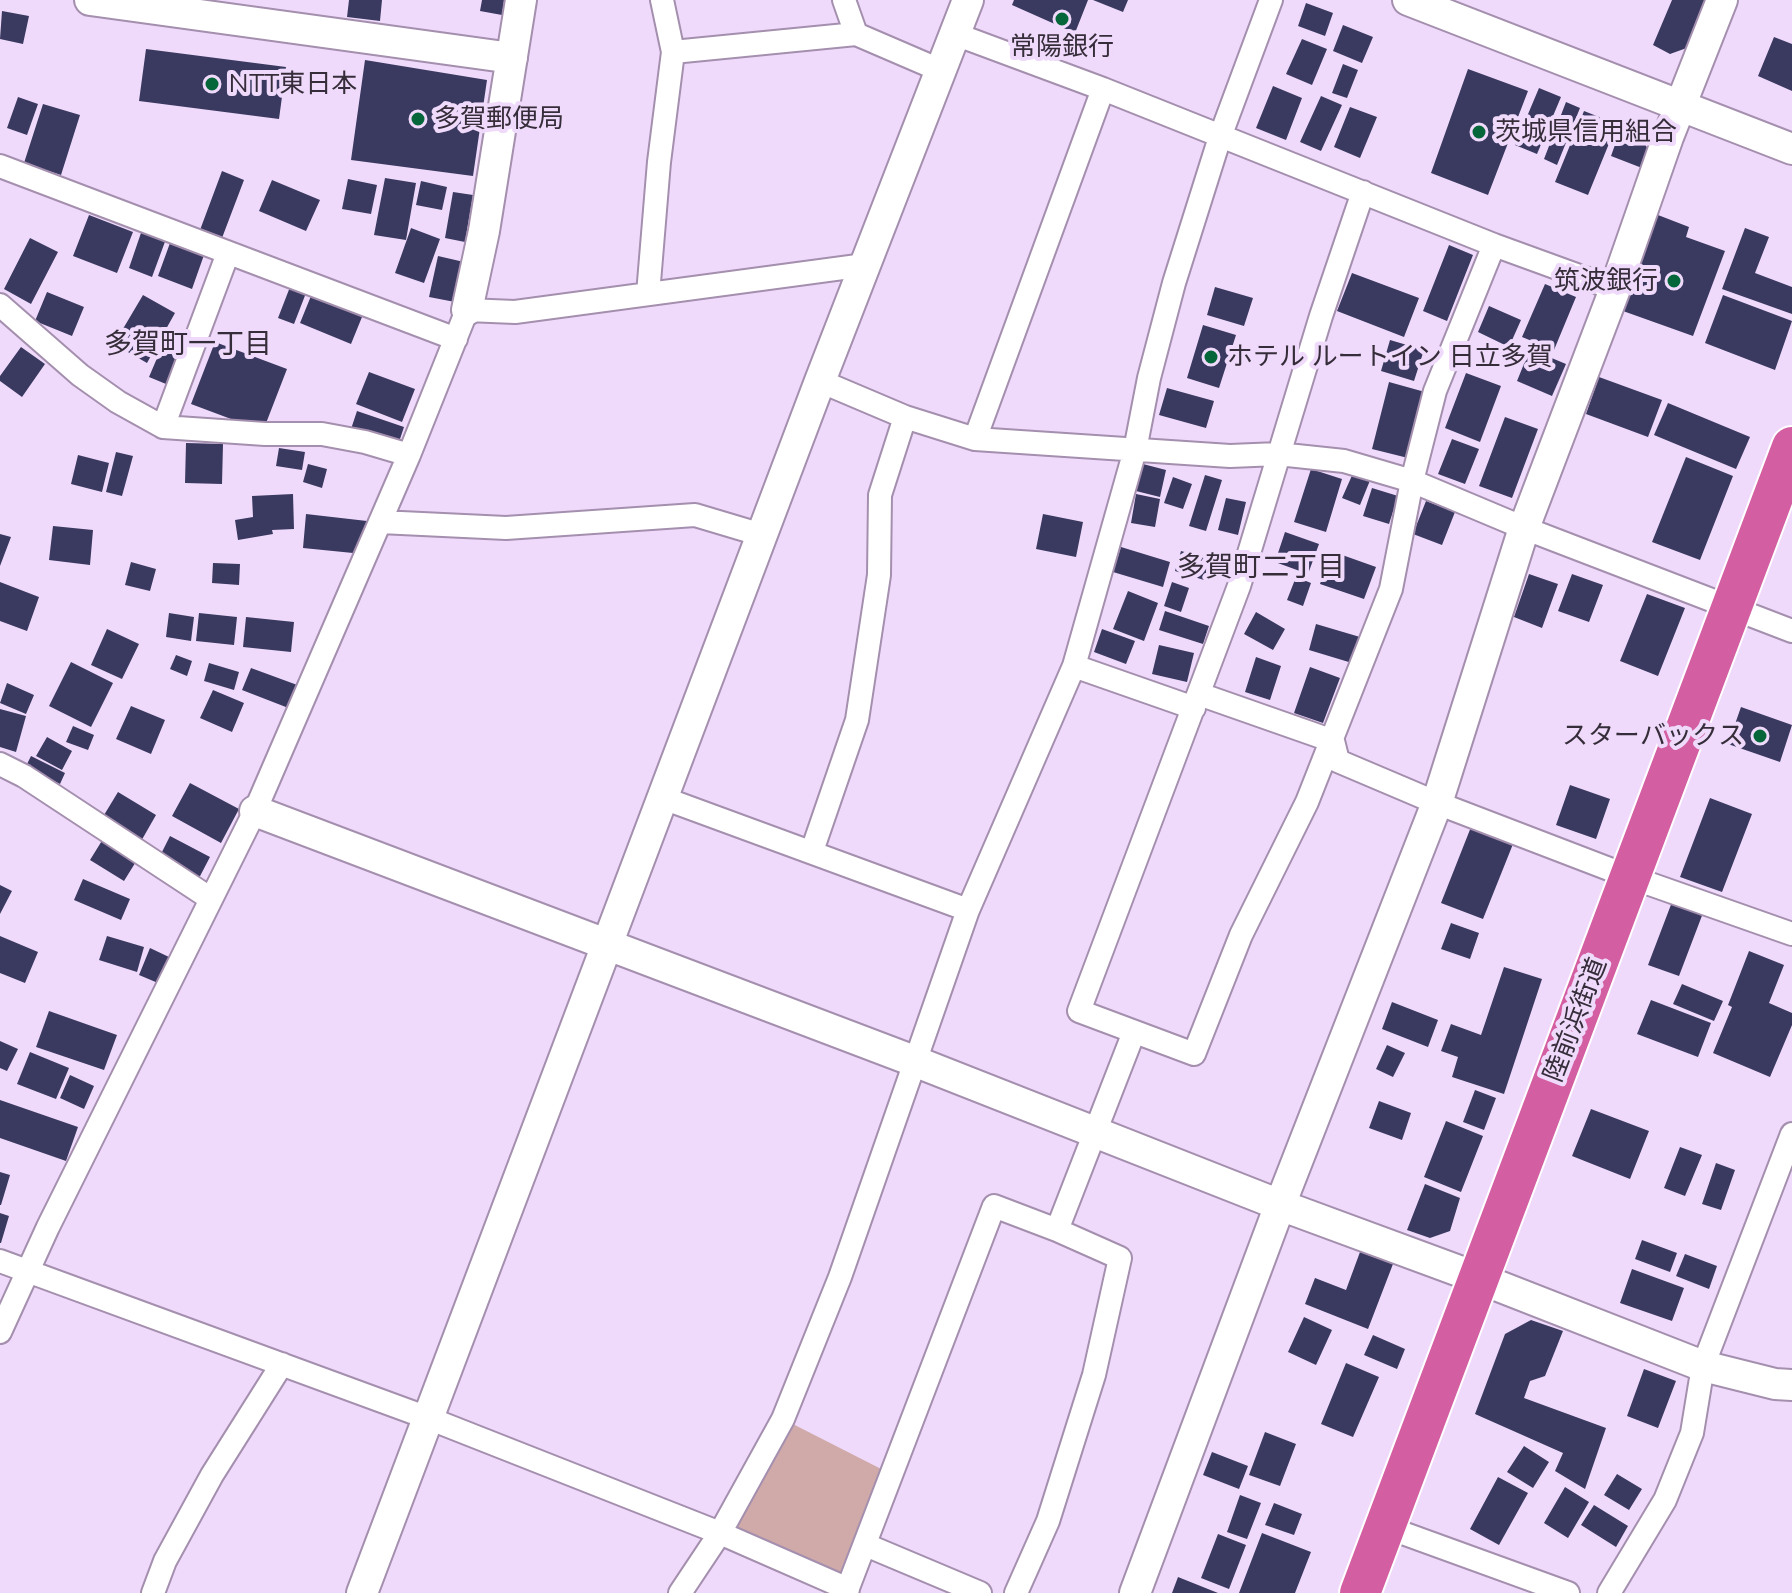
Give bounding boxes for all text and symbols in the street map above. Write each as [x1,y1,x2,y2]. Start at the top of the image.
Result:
marker: 常陽銀行 [1053,10,1071,28]
place label: 常陽銀行 [1010,31,1114,63]
place label: NTT東日本 [228,68,357,100]
marker: NTT東日本 [203,75,221,93]
place label: 多賀郵便局 [434,103,564,135]
marker: 多賀郵便局 [409,110,427,128]
place label: 茨城県信用組合 [1495,116,1677,148]
marker: 茨城県信用組合 [1470,123,1488,141]
place label: 筑波銀行 [1554,265,1658,297]
marker: 筑波銀行 [1665,272,1683,290]
district label: 多賀町一丁目 [104,328,272,362]
place label: ホテル ルートイン 日立多賀 [1227,341,1553,373]
marker: ホテル ルートイン 日立多賀 [1202,348,1220,366]
district label: 多賀町二丁目 [1177,551,1345,585]
place label: スターバックス [1562,720,1744,752]
marker: スターバックス [1751,727,1769,745]
street label: 陸前浜街道 [1538,954,1614,1086]

